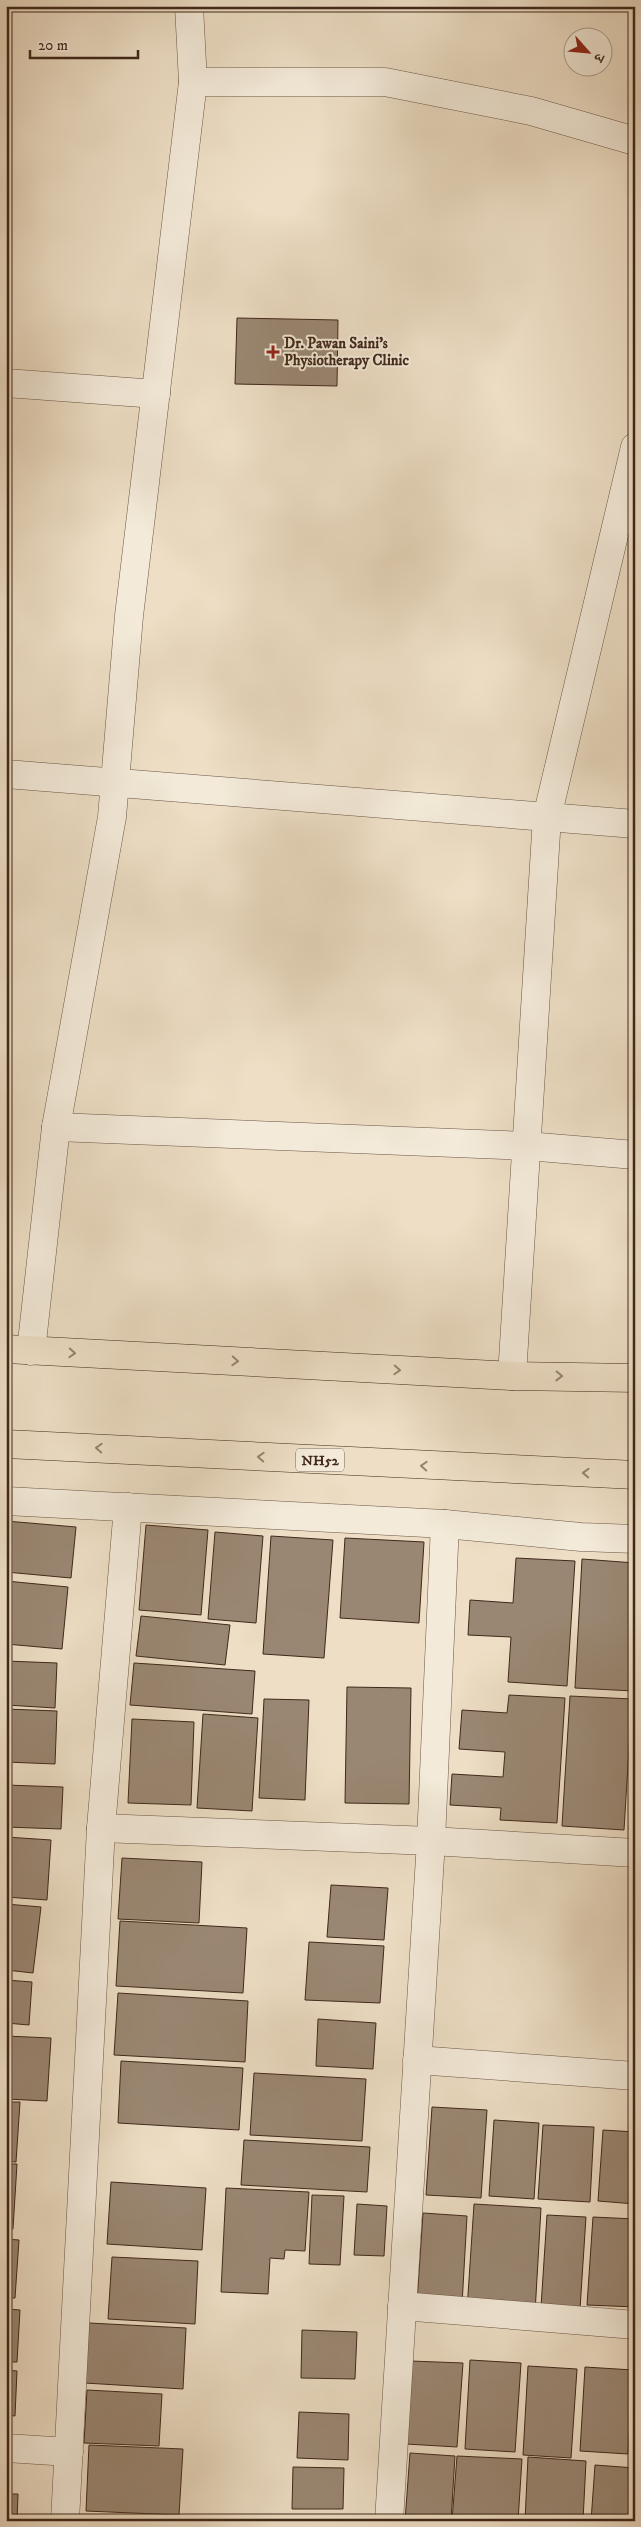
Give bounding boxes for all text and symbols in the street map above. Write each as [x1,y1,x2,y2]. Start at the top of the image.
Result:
scale bar [30,28,138,60]
north arrow [564,28,614,78]
text: 20 m [38,36,68,55]
text: उ [589,49,609,65]
place label: Dr. Pawan Saini's Physiotherapy Clinic [284,334,409,370]
marker: Dr. Pawan Saini's Physiotherapy Clinic [266,345,280,359]
one-way arrow [69,1347,77,1358]
one-way arrow [231,1356,239,1367]
one-way arrow [393,1364,401,1375]
one-way arrow [556,1371,564,1382]
one-way arrow [95,1443,103,1454]
road number: NH52 [296,1448,344,1472]
one-way arrow [257,1452,265,1462]
one-way arrow [419,1460,427,1471]
one-way arrow [582,1468,590,1479]

